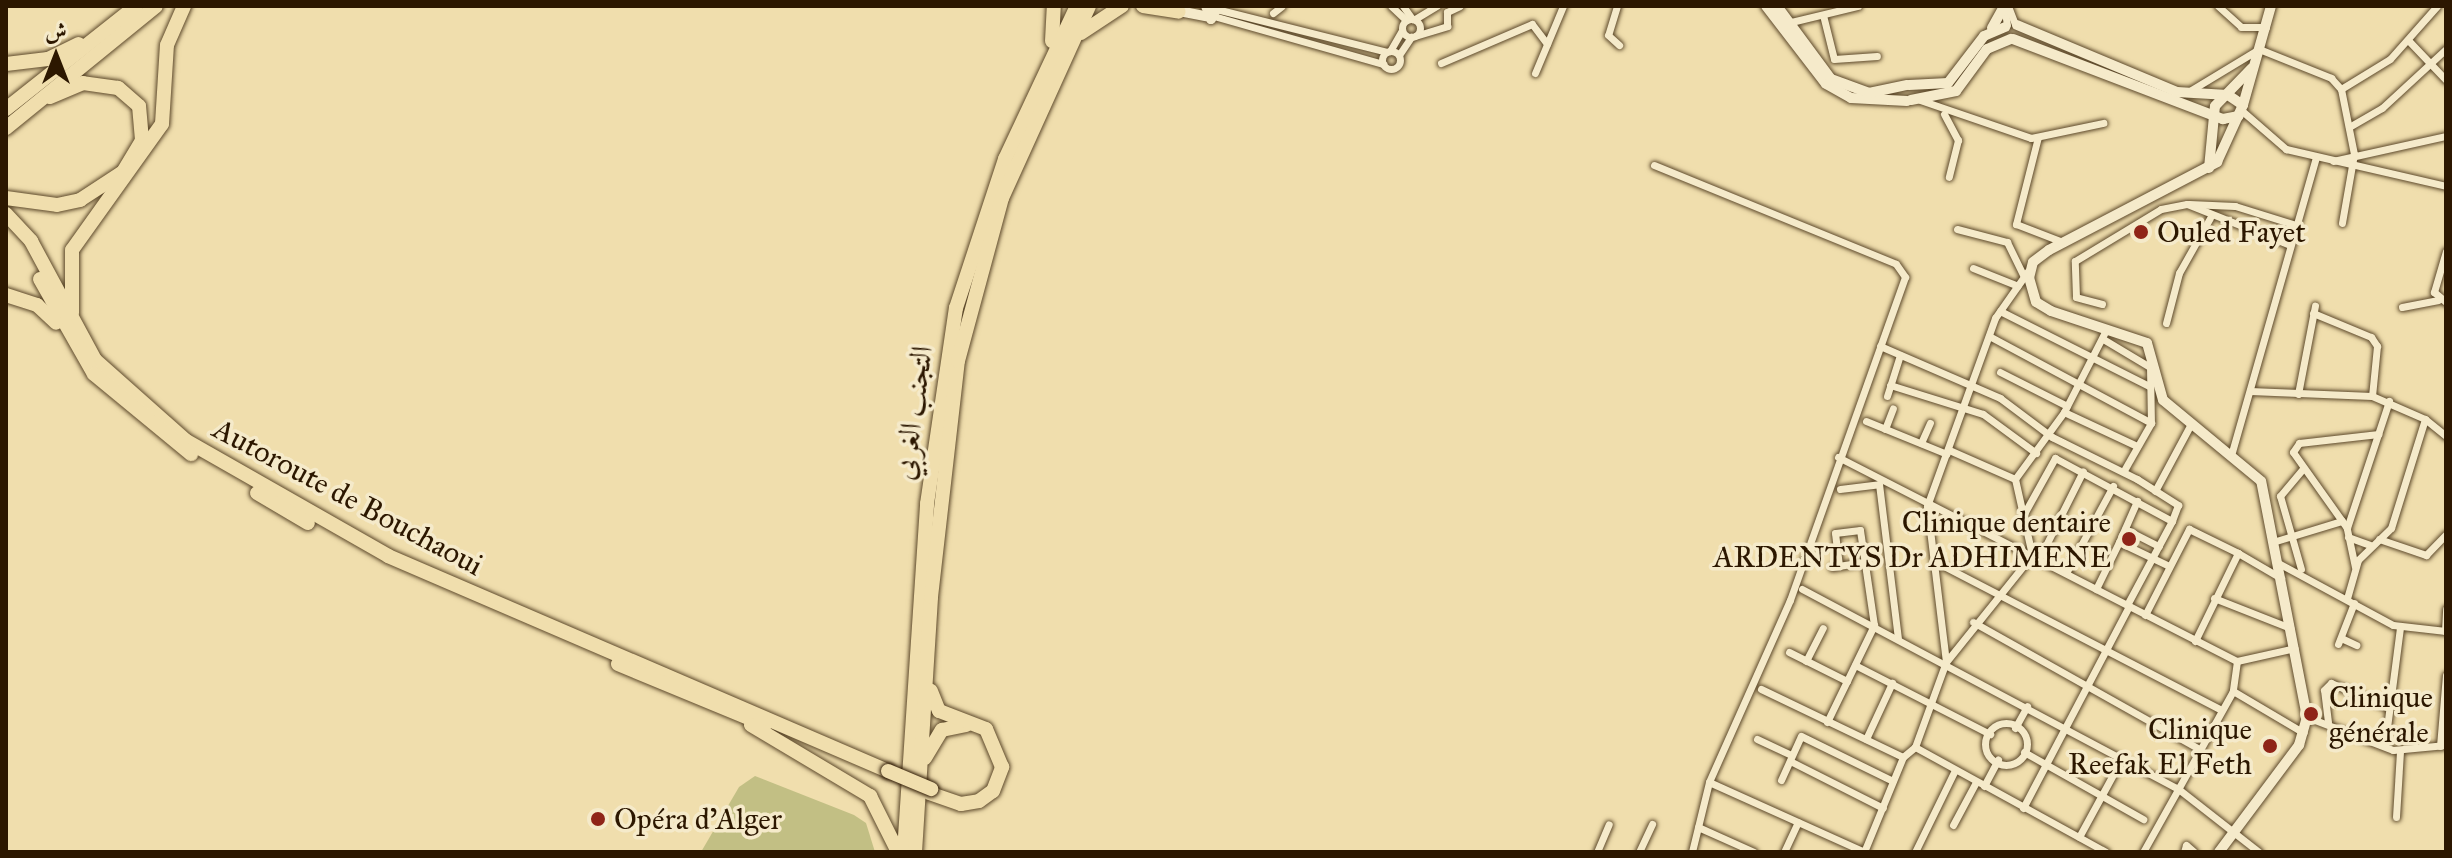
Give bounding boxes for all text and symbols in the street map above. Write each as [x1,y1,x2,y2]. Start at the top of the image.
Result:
north arrow [16,16,96,96]
text: ش [45,18,67,45]
place label: Ouled Fayet [2157,214,2306,250]
marker: Ouled Fayet [2132,223,2150,241]
street label: التجنب الغربي [886,344,940,482]
street label: Autoroute de Bouchaoui [207,411,489,583]
place label: Clinique dentaire ARDENTYS Dr ADHIMENE [1713,504,2111,574]
marker: Clinique dentaire ARDENTYS Dr ADHIMENE [2118,528,2140,550]
place label: Clinique générale [2329,679,2433,750]
marker: Clinique générale [2300,703,2322,725]
place label: Clinique Reefak El Feth [2068,711,2252,782]
marker: Clinique Reefak El Feth [2259,735,2281,757]
place label: Opéra d'Alger [614,801,782,837]
marker: Opéra d'Alger [589,810,607,828]

